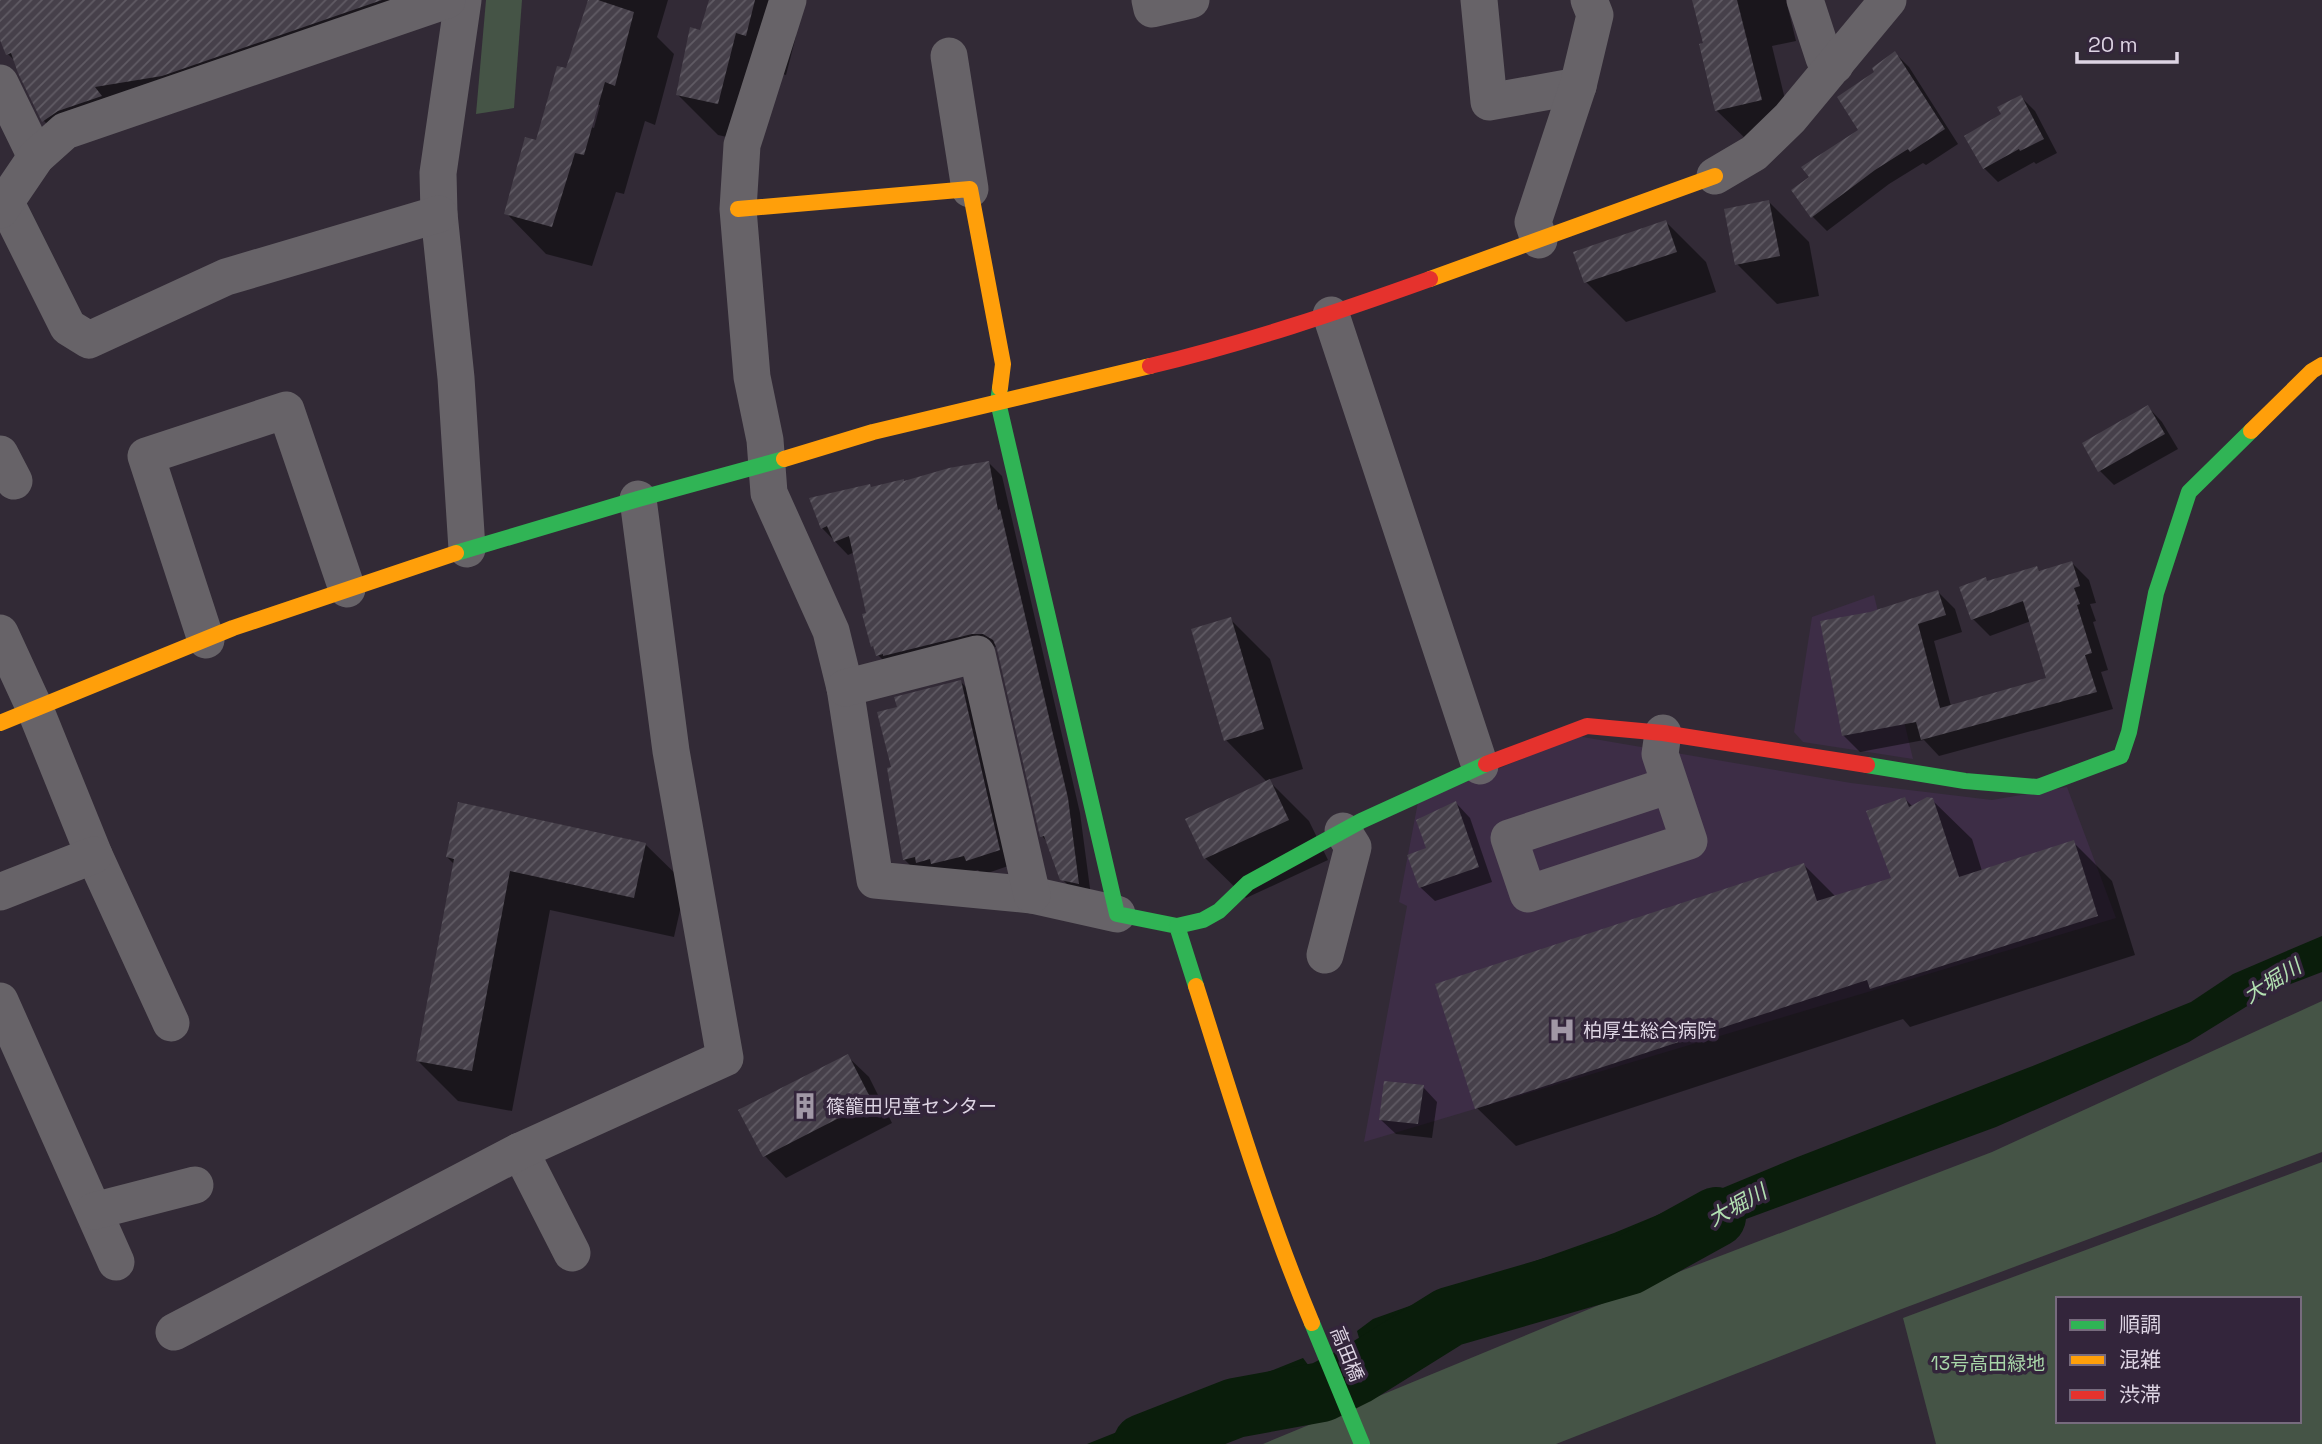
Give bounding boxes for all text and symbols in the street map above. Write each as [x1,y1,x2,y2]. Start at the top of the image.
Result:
scale bar [2077,21,2177,65]
text: 20 m [2088,31,2138,58]
water label: 大堀川 [2238,952,2308,1009]
hospital icon: 柏厚生総合病院 [1547,1015,1577,1045]
place label: 柏厚生総合病院 [1583,1018,1716,1043]
building icon: 篠籠田児童センター [790,1091,820,1121]
place label: 篠籠田児童センター [826,1094,997,1119]
water label: 大堀川 [1703,1177,1773,1232]
legend [2056,1297,2301,1423]
text: 順調 [2119,1311,2161,1338]
street label: 高田橋 [1325,1323,1369,1385]
text: 混雑 [2119,1346,2161,1373]
park label: 13号高田緑地 [1931,1351,2045,1376]
text: 渋滞 [2119,1381,2161,1408]

